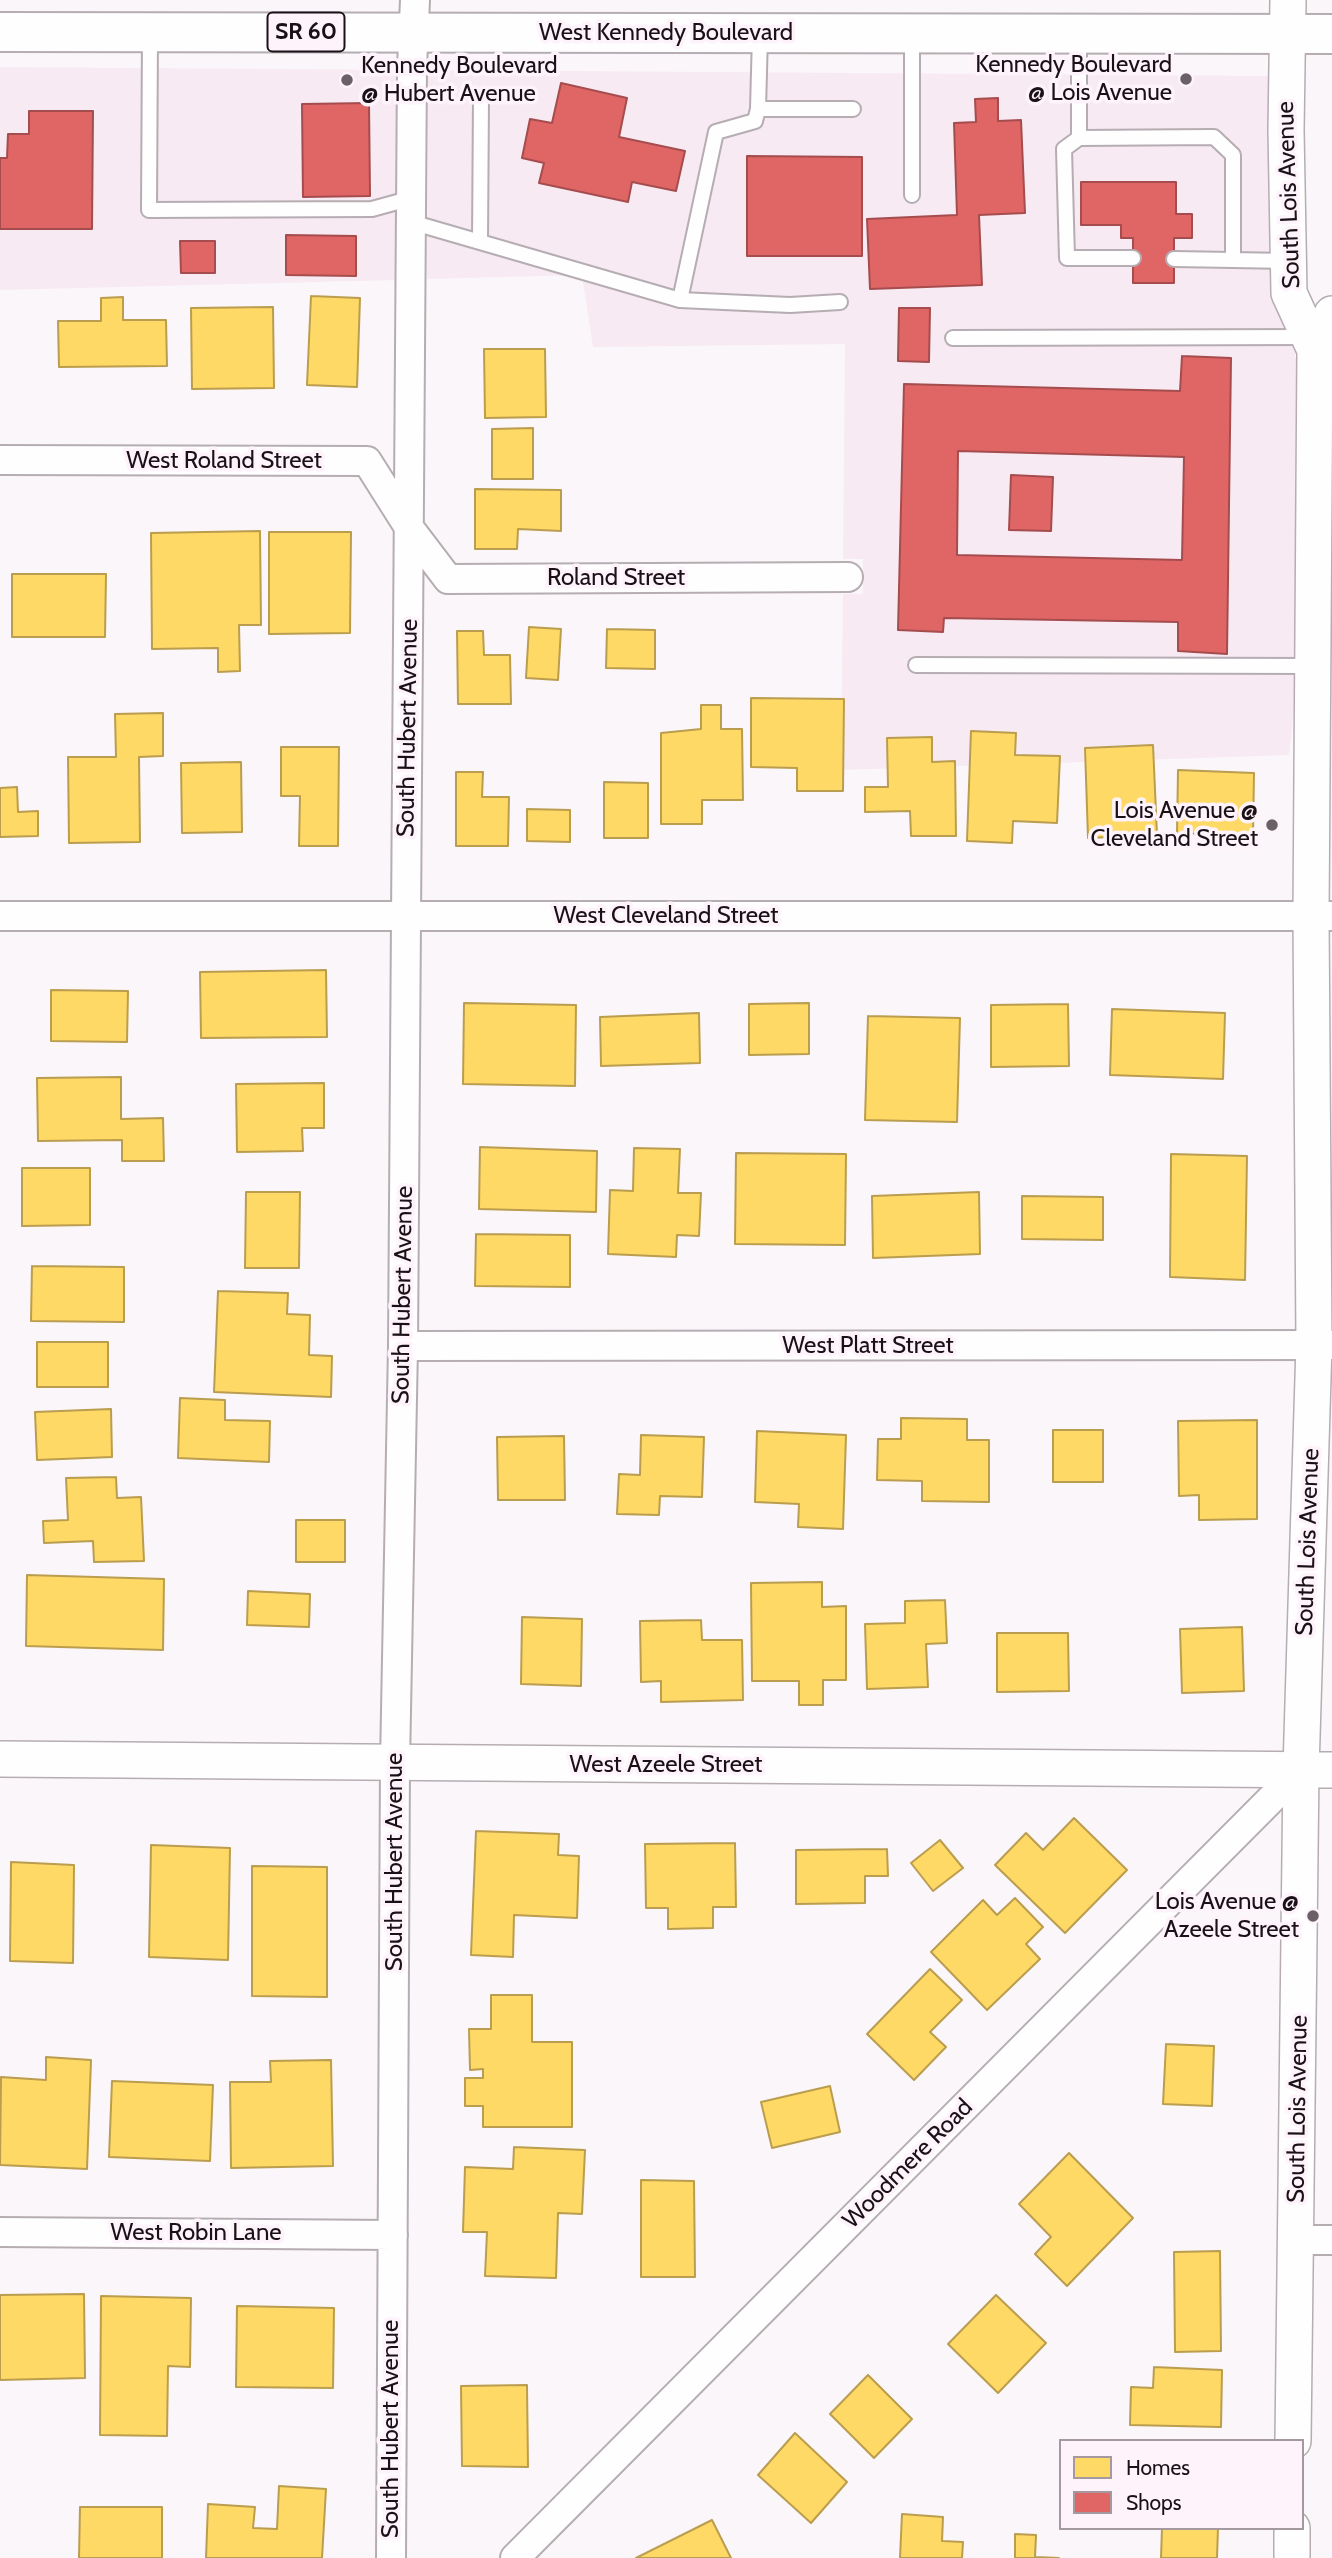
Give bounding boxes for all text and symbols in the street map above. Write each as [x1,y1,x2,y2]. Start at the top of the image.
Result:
road number: SR 60 [268,12,344,52]
street label: West Kennedy Boulevard [539,19,793,47]
place label: Kennedy Boulevard @ Lois Avenue [975,51,1172,107]
place label: Kennedy Boulevard @ Hubert Avenue [361,52,558,108]
marker: Kennedy Boulevard @ Lois Avenue [1178,71,1194,87]
marker: Kennedy Boulevard @ Hubert Avenue [339,72,355,88]
street label: South Lois Avenue [1271,101,1307,289]
street label: West Roland Street [126,447,322,475]
street label: Roland Street [547,564,685,592]
street label: South Hubert Avenue [392,619,424,837]
place label: Lois Avenue @ Cleveland Street [1091,797,1258,853]
marker: Lois Avenue @ Cleveland Street [1264,817,1280,833]
street label: West Cleveland Street [554,902,778,930]
street label: South Hubert Avenue [387,1186,419,1404]
street label: West Platt Street [782,1332,954,1360]
street label: South Lois Avenue [1290,1448,1326,1636]
street label: West Azeele Street [570,1751,762,1779]
street label: South Hubert Avenue [381,1753,409,1971]
place label: Lois Avenue @ Azeele Street [1155,1888,1299,1944]
marker: Lois Avenue @ Azeele Street [1305,1908,1321,1924]
street label: South Lois Avenue [1282,2015,1314,2203]
street label: Woodmere Road [837,2093,979,2235]
street label: West Robin Lane [110,2219,282,2247]
street label: South Hubert Avenue [377,2320,405,2538]
legend [1059,2439,1304,2530]
text: Homes [1126,2455,1190,2480]
text: Shops [1126,2490,1181,2515]

